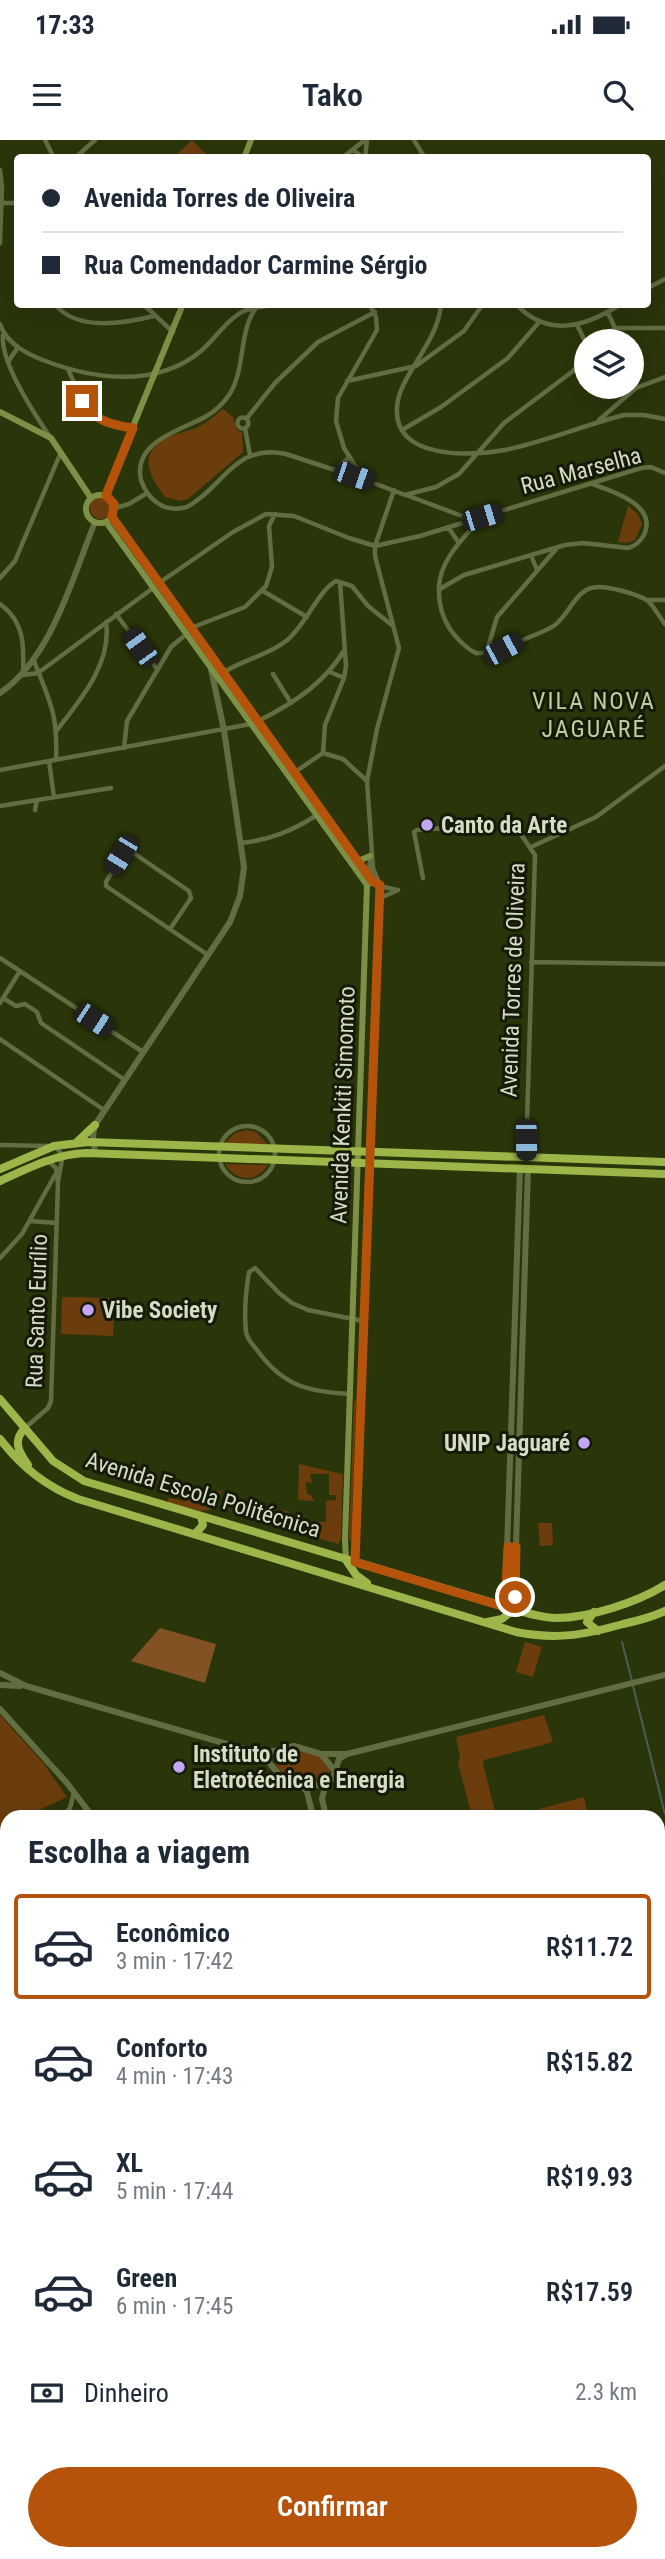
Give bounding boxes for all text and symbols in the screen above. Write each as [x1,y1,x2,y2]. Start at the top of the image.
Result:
text: 17:33 [35,10,95,40]
icon: menu [28,76,66,114]
text: Tako [302,76,363,114]
icon: search [599,76,637,114]
text: Avenida Torres de Oliveira [84,183,355,213]
text: Rua Comendador Carmine Sérgio [84,250,427,280]
map controls [574,329,644,399]
button: layers [574,329,644,399]
route end [66,385,98,417]
street label: Rua Marselha [518,442,644,500]
car [331,459,378,493]
car [459,501,506,533]
car [120,624,161,670]
car [480,630,527,668]
district label: VILA NOVA JAGUARÉ [532,687,656,743]
place label: Canto da Arte [441,812,567,839]
marker: Canto da Arte [419,817,435,833]
car [102,832,141,878]
street label: Avenida Torres de Oliveira [495,862,531,1098]
street label: Avenida Kenkiti Simomoto [325,986,361,1224]
car [71,1000,118,1040]
car [516,1119,537,1161]
street label: Rua Santo Eurílio [21,1234,53,1388]
place label: Vibe Society [102,1297,218,1324]
marker: Vibe Society [80,1302,96,1318]
place label: UNIP Jaguaré [444,1430,570,1457]
marker: UNIP Jaguaré [576,1435,592,1451]
street label: Avenida Escola Politécnica [82,1446,324,1544]
route start [499,1581,531,1613]
place label: Instituto de Eletrotécnica e Energia [193,1741,405,1794]
marker: Instituto de Eletrotécnica e Energia [171,1759,187,1775]
text: Escolha a viagem [28,1833,250,1871]
icon: car [32,1915,95,1978]
text: Econômico [116,1918,230,1948]
text: R$11.72 [546,1932,633,1962]
text: 3 min · 17:42 [116,1948,233,1975]
icon: car [32,2030,95,2093]
text: Conforto [116,2033,208,2063]
text: R$15.82 [546,2047,633,2077]
text: 4 min · 17:43 [116,2063,233,2090]
icon: car [32,2145,95,2208]
text: XL [116,2148,143,2178]
text: R$19.93 [546,2162,633,2192]
text: 5 min · 17:44 [116,2178,233,2205]
icon: car [32,2260,95,2323]
text: Green [116,2263,177,2293]
text: R$17.59 [546,2277,633,2307]
text: 6 min · 17:45 [116,2293,233,2320]
icon: cash [28,2374,66,2412]
text: Dinheiro [84,2378,169,2408]
text: 2.3 km [575,2379,637,2406]
button: Confirmar [28,2467,637,2547]

